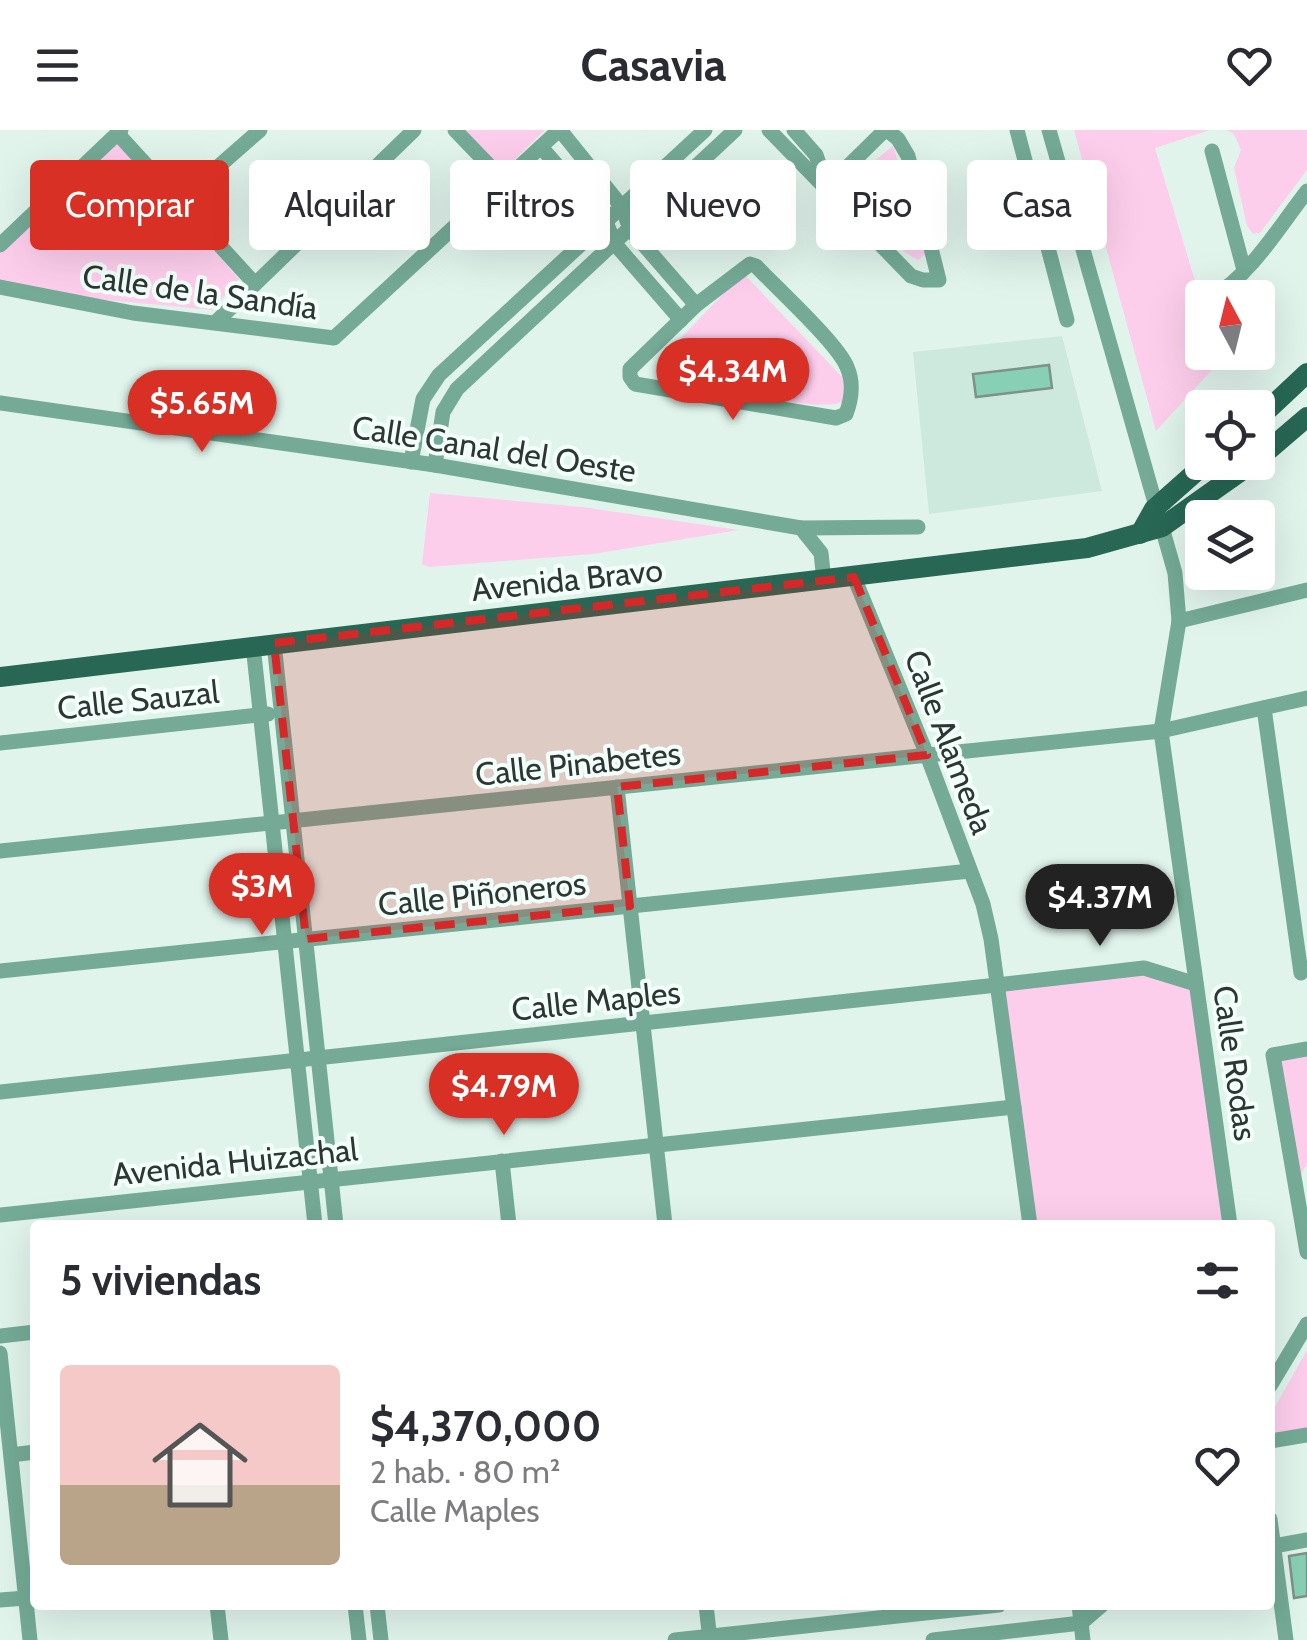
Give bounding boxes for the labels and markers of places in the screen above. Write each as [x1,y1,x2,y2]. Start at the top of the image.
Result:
pin: $4.34M [652,338,814,423]
pin: $5.65M [121,370,283,455]
pin: $3M [214,853,310,938]
pin: $4.37M [1019,864,1181,949]
pin: $4.79M [423,1053,585,1138]

